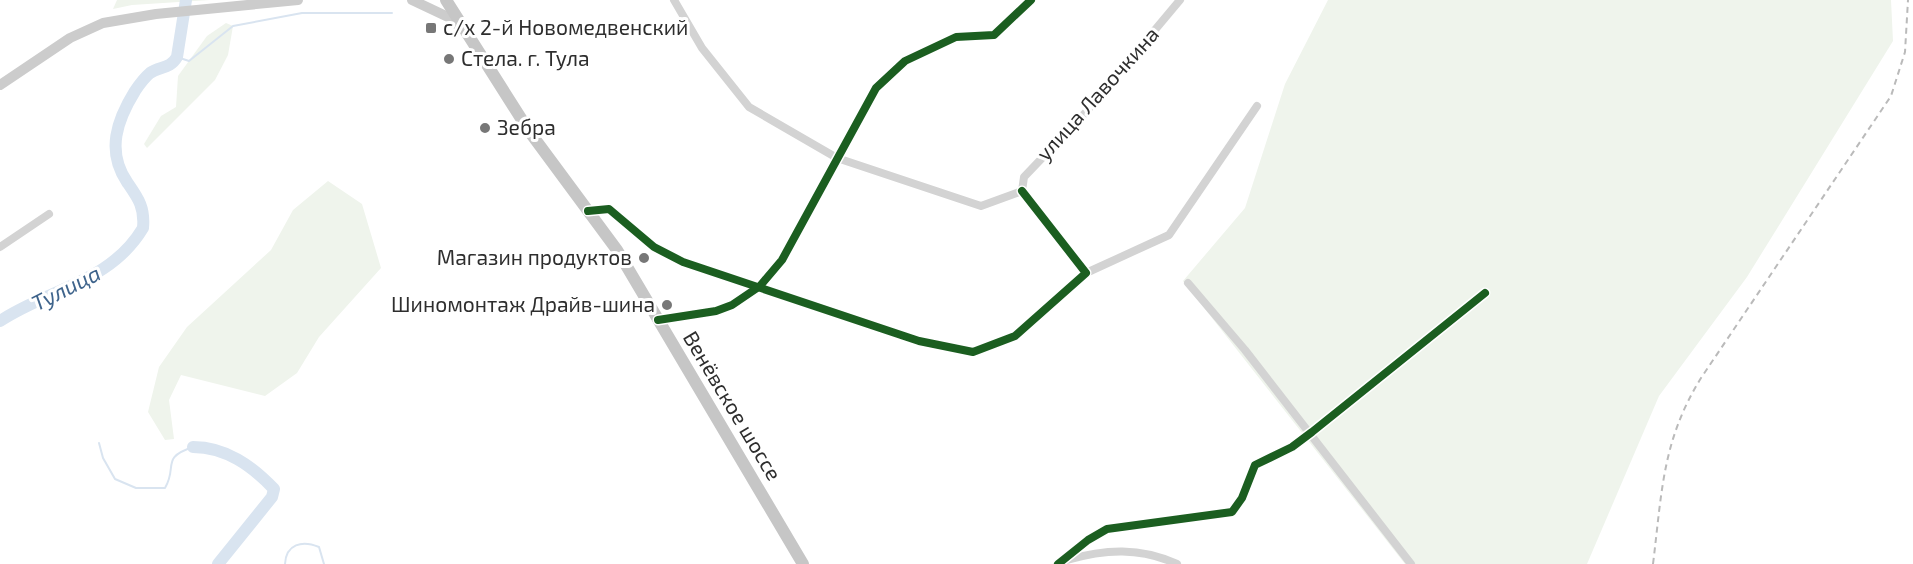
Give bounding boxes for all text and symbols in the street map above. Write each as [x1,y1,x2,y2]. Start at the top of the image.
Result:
place label: с/х 2-й Новомедвенский [443,14,688,39]
marker: с/х 2-й Новомедвенский [424,21,438,35]
street label: улица Лавочкина [1030,21,1164,165]
place label: Стела. г. Тула [461,45,590,71]
marker: Стела. г. Тула [442,52,456,66]
place label: Зебра [497,114,556,139]
marker: Зебра [478,121,492,135]
place label: Магазин продуктов [437,244,632,270]
marker: Магазин продуктов [637,251,651,265]
water label: Тулица [27,259,104,315]
place label: Шиномонтаж Драйв-шина [391,291,655,316]
marker: Шиномонтаж Драйв-шина [660,298,674,312]
street label: Венёвское шоссе [679,326,788,484]

